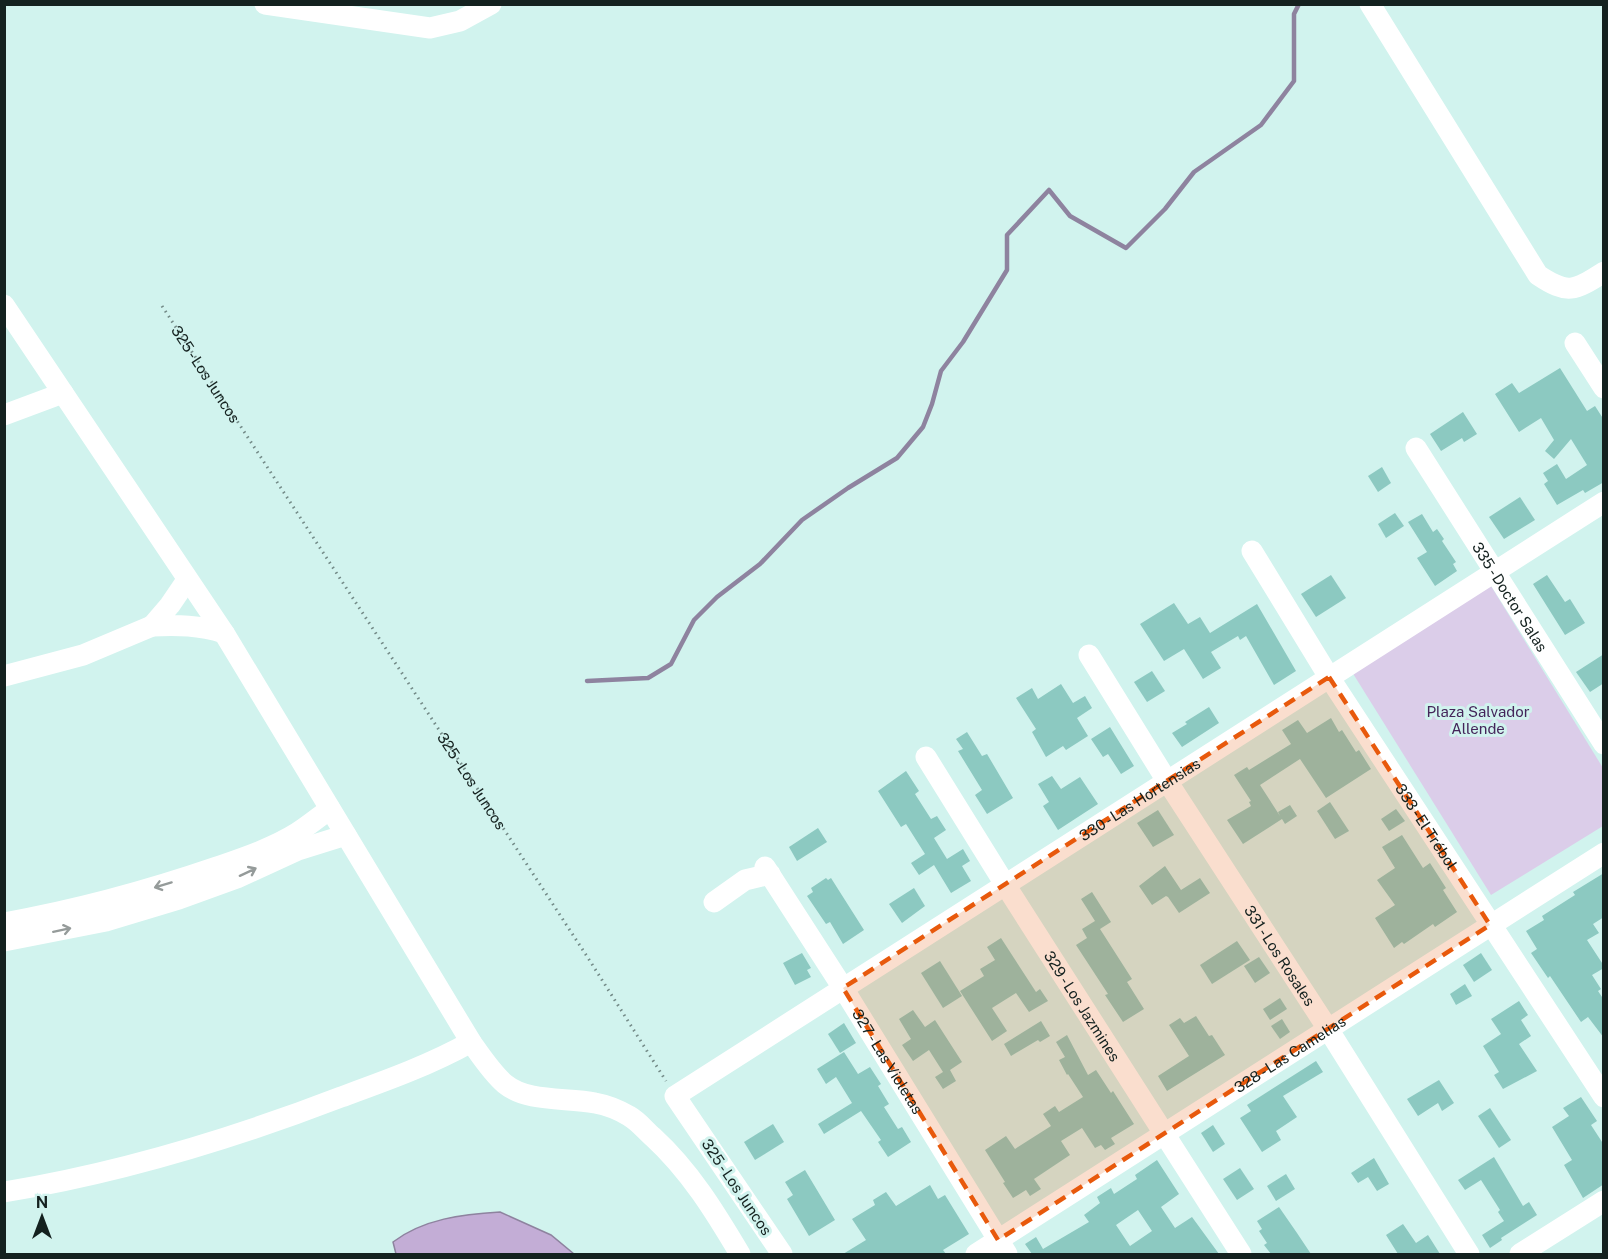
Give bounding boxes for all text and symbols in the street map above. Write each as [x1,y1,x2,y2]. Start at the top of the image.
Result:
street label: 325 - Los Juncos [168,322,244,425]
street label: 335 - Doctor Salas [1469,539,1551,654]
park label: Plaza Salvador Allende [1426,703,1530,737]
street label: 325 - Los Juncos [434,729,510,832]
street label: 330 - Las Hortensias [1076,754,1203,844]
street label: 333 - El Trébol [1392,780,1461,872]
one-way arrow [238,866,256,878]
one-way arrow [154,880,173,891]
street label: 331 - Los Rosales [1241,902,1319,1009]
one-way arrow [52,924,71,935]
street label: 329 - Los Jazmines [1041,948,1124,1064]
street label: 327 - Las Violetas [849,1006,927,1117]
street label: 328 - Las Camelias [1231,1012,1348,1096]
street label: 325 - Los Juncos [699,1136,775,1238]
north arrow [12,1187,72,1247]
text: N [36,1193,48,1212]

